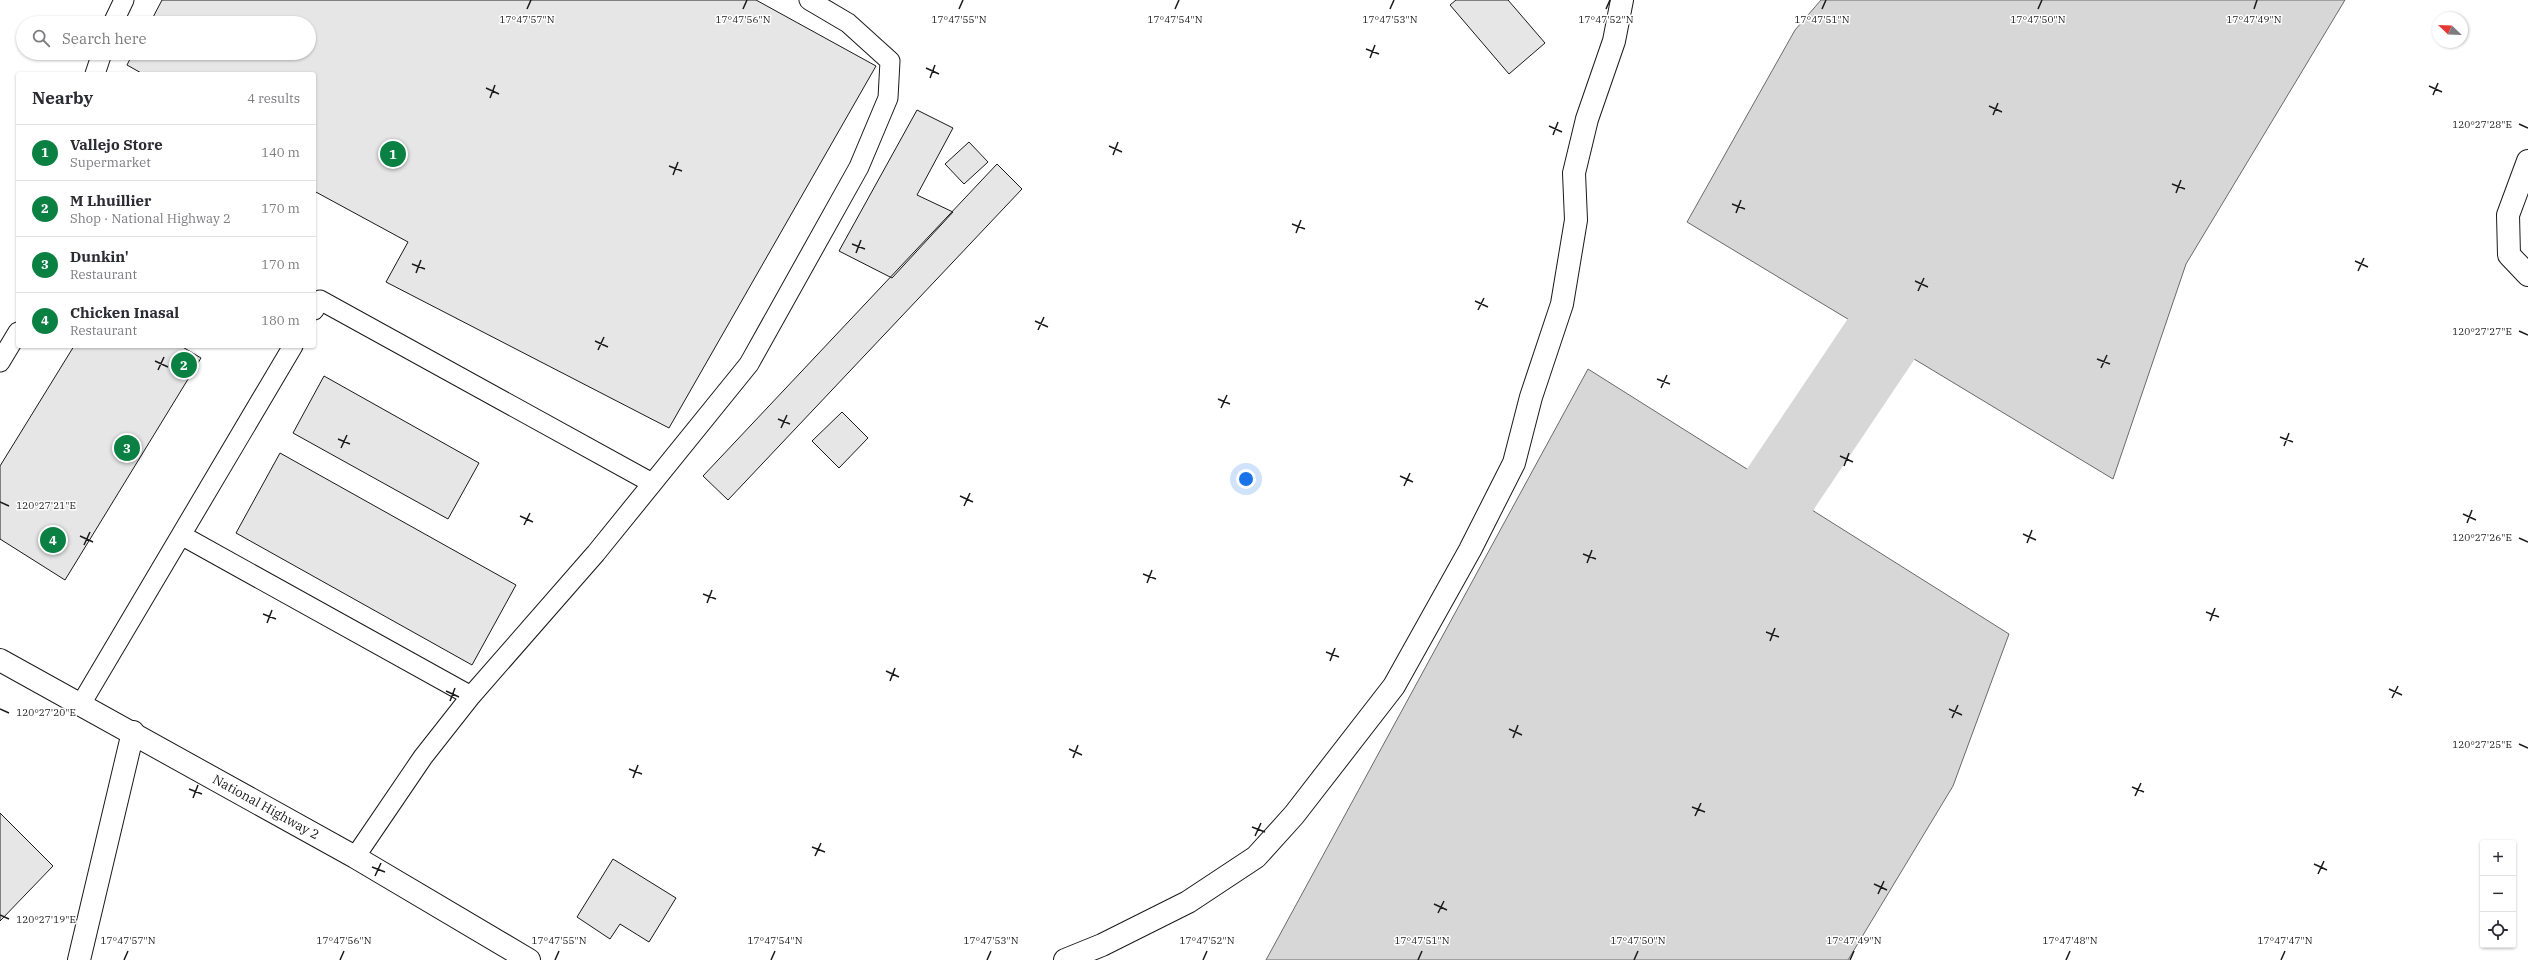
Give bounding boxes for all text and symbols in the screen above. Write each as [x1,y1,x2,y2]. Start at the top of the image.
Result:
north arrow [2432,12,2468,48]
text: 17°47'57"N [500,13,555,26]
text: 17°47'56"N [716,13,771,26]
text: 17°47'55"N [932,13,987,26]
text: 17°47'54"N [1148,13,1203,26]
text: 17°47'53"N [1363,13,1418,26]
text: 17°47'52"N [1579,13,1634,26]
text: 17°47'51"N [1795,13,1850,26]
text: 17°47'50"N [2011,13,2066,26]
text: 17°47'49"N [2227,13,2282,26]
search box [16,16,316,60]
icon: search [30,27,52,49]
text: Search here [62,29,147,48]
text: Nearby [32,87,93,109]
text: 4 results [247,90,300,107]
text: 120°27'28"E [2452,118,2512,131]
text: Vallejo Store [70,135,163,154]
pin: 1 [380,139,406,169]
text: 1 [41,144,49,161]
text: 140 m [261,144,300,161]
text: Supermarket [70,154,151,171]
text: M Lhuillier [70,191,151,210]
text: 2 [41,200,49,217]
text: 170 m [261,200,300,217]
text: Shop · National Highway 2 [70,210,231,227]
text: Dunkin' [70,247,129,266]
text: 3 [41,256,49,273]
text: 170 m [261,256,300,273]
text: Restaurant [70,266,137,283]
text: Chicken Inasal [70,303,179,322]
text: 4 [41,312,49,329]
text: 180 m [261,312,300,329]
text: Restaurant [70,322,137,339]
text: 120°27'27"E [2452,325,2512,338]
pin: 2 [171,350,197,380]
pin: 3 [114,433,140,463]
your location [1236,469,1256,489]
text: 120°27'21"E [16,499,76,512]
pin: 4 [40,525,66,555]
text: 120°27'26"E [2452,531,2512,544]
text: 120°27'20"E [16,706,76,719]
text: 120°27'25"E [2452,738,2512,751]
street label: National Highway 2 [210,771,322,843]
map controls [2480,840,2516,948]
button: + [2480,840,2516,876]
button: − [2480,876,2516,912]
button: locate [2480,912,2516,948]
text: 120°27'19"E [16,913,76,926]
text: 17°47'57"N [101,934,156,947]
text: 17°47'56"N [317,934,372,947]
text: 17°47'55"N [532,934,587,947]
text: 17°47'54"N [748,934,803,947]
text: 17°47'53"N [964,934,1019,947]
text: 17°47'52"N [1180,934,1235,947]
text: 17°47'51"N [1395,934,1450,947]
text: 17°47'50"N [1611,934,1666,947]
text: 17°47'49"N [1827,934,1882,947]
text: 17°47'48"N [2043,934,2098,947]
text: 17°47'47"N [2258,934,2313,947]

